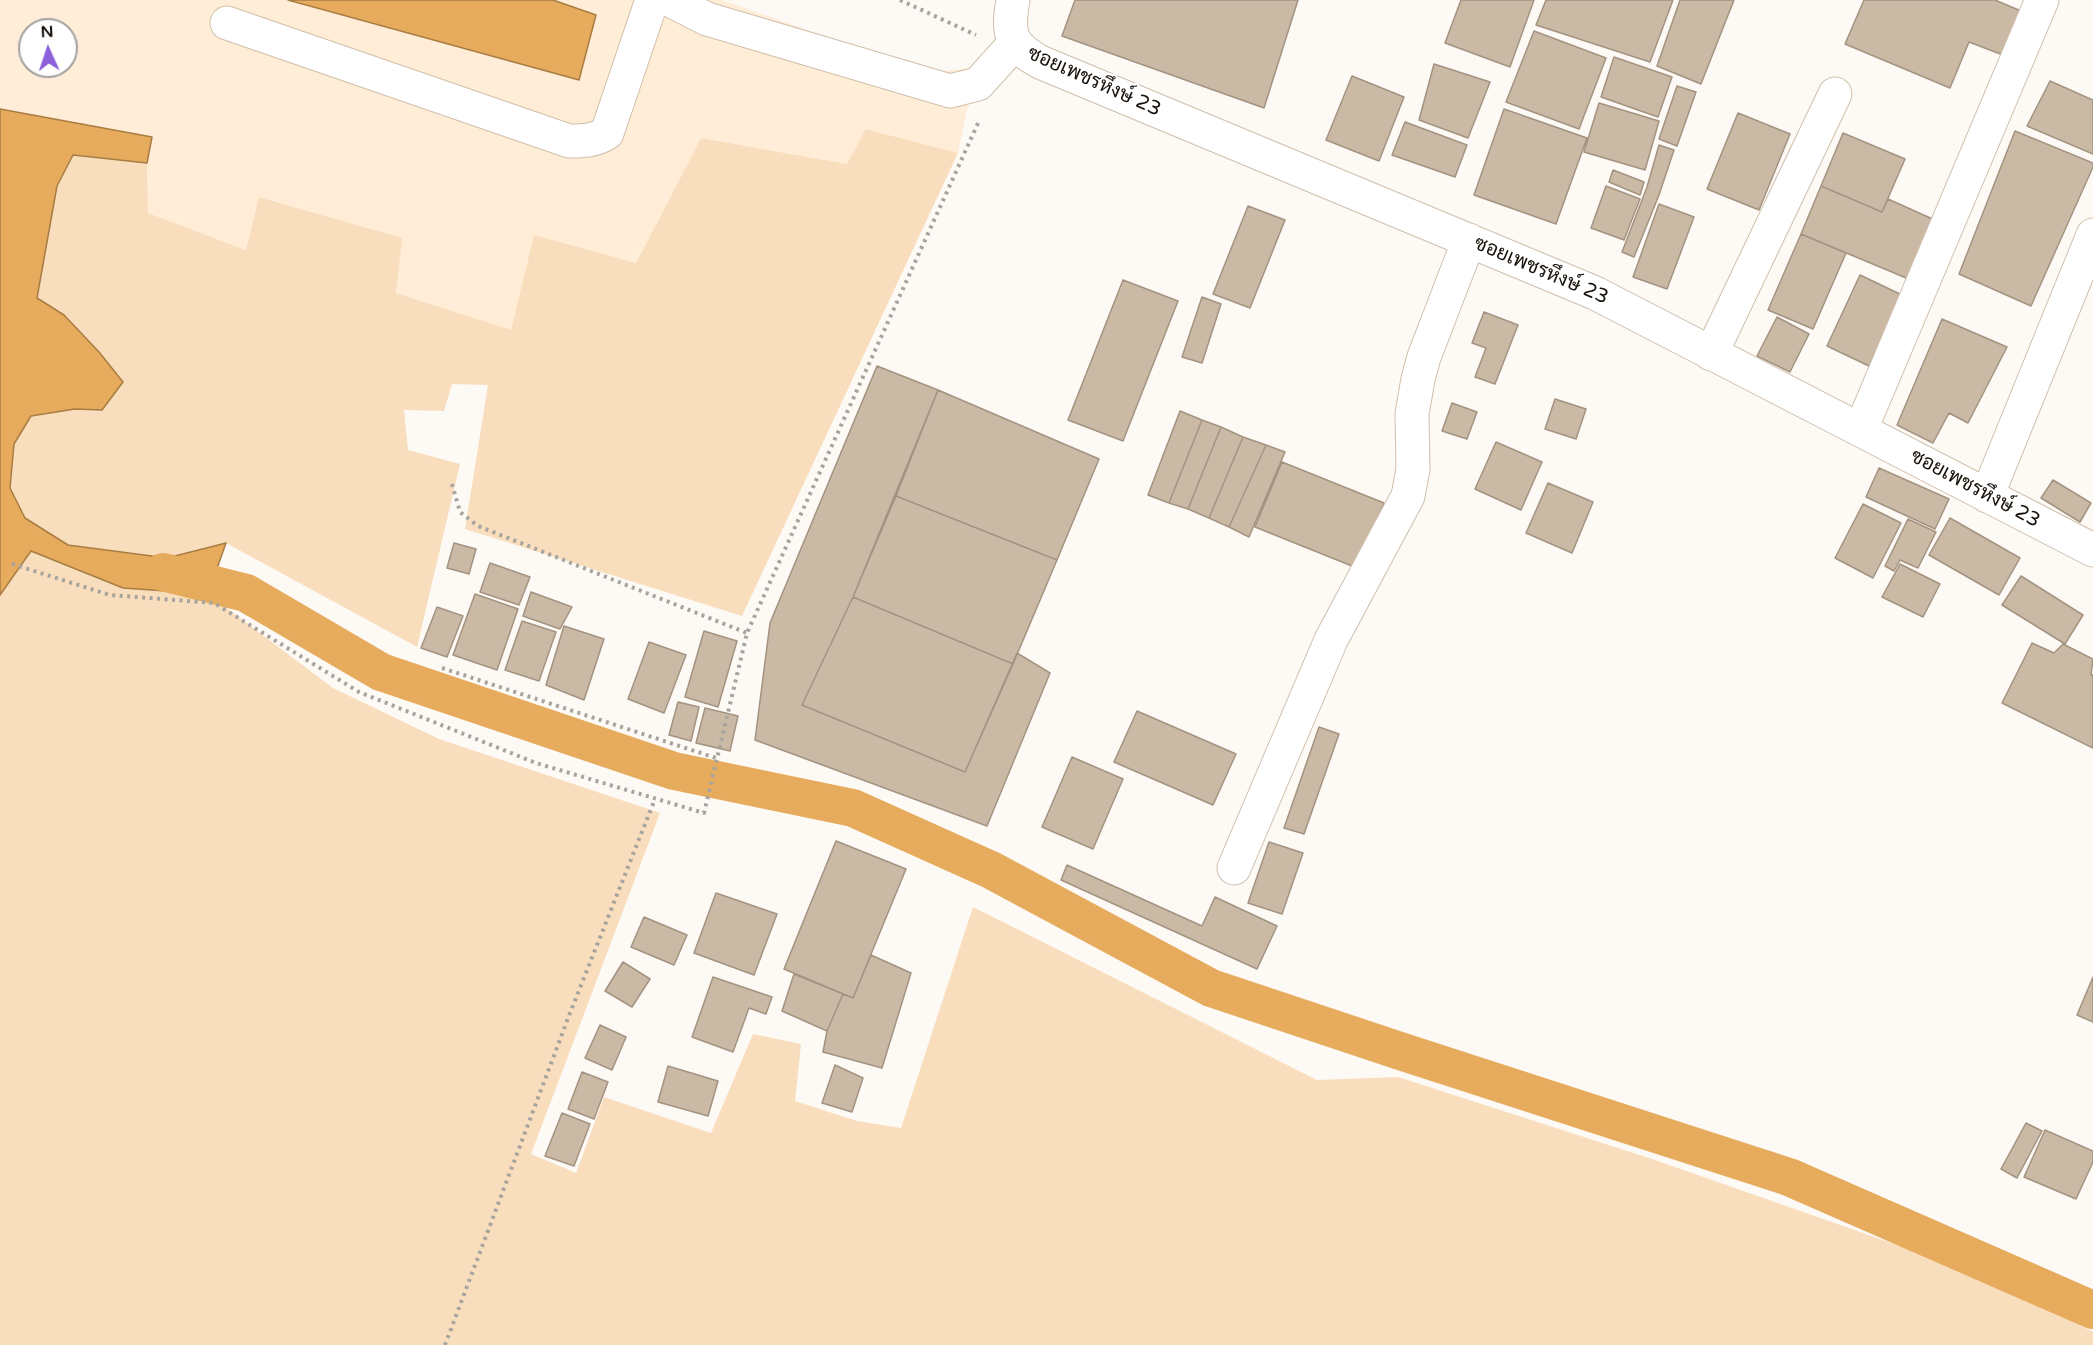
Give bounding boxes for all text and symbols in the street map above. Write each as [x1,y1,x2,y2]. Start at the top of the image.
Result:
north arrow [18,18,78,78]
text: N [40,22,54,42]
street label: ซอยเพชรหึงษ์ 23 [1024,42,1164,122]
street label: ซอยเพชรหึงษ์ 23 [1470,232,1612,310]
street label: ซอยเพชรหึงษ์ 23 [1906,445,2044,533]

